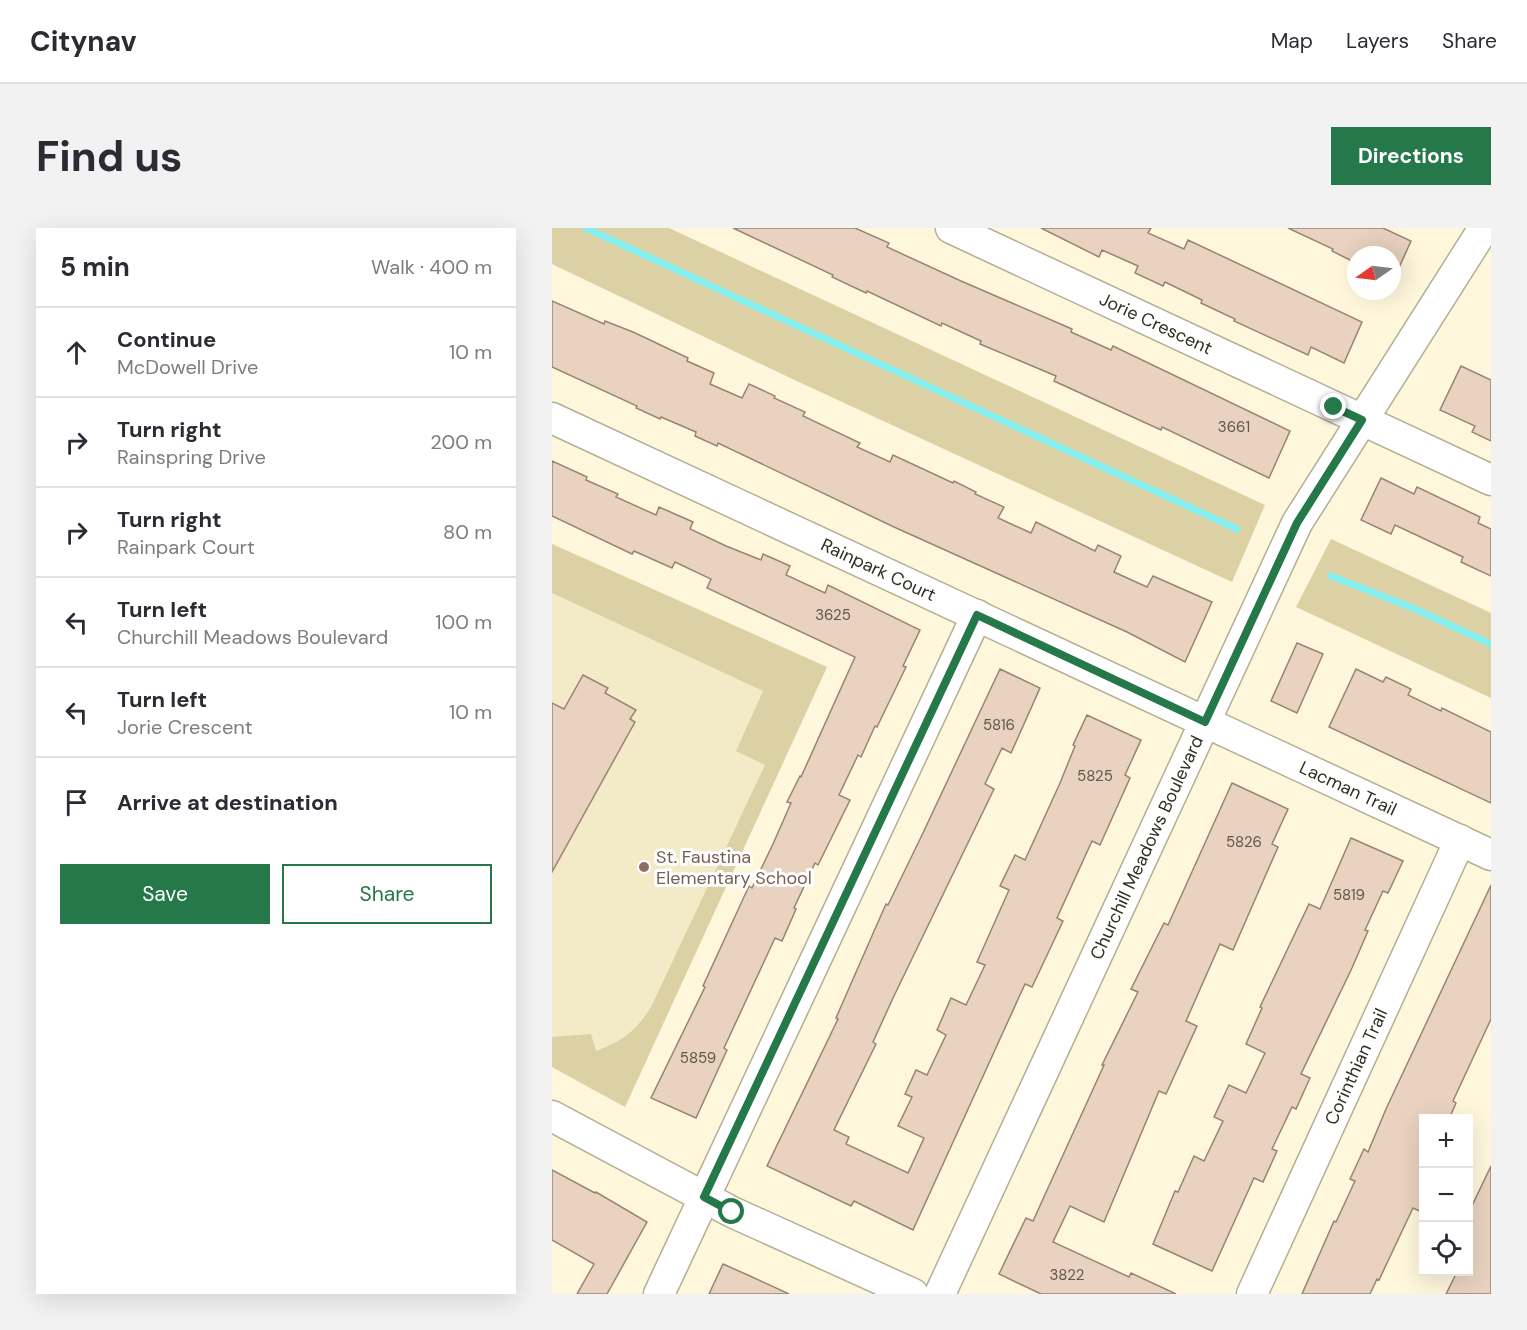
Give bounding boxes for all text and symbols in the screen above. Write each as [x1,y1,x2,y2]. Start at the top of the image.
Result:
text: Citynav [30,23,136,60]
text: Map [1271,27,1313,55]
text: Layers [1346,27,1409,55]
text: Share [1442,27,1497,55]
button: Directions [1331,127,1491,185]
text: Find us [36,129,182,184]
north arrow [1347,246,1401,300]
text: 5 min [60,250,130,284]
text: Walk · 400 m [371,254,492,280]
street label: Jorie Crescent [1095,287,1216,360]
text: Continue [117,325,216,354]
icon: ahead [60,336,93,369]
text: 10 m [449,339,492,365]
text: McDowell Drive [117,354,258,380]
route end [1320,393,1346,419]
text: Turn right [117,415,222,444]
house number: 3661 [1218,417,1250,437]
icon: right [60,426,93,459]
text: 200 m [430,429,492,455]
text: Rainspring Drive [117,444,266,470]
text: Turn right [117,505,222,534]
icon: right [60,516,93,549]
text: 80 m [443,519,492,545]
street label: Rainpark Court [817,533,940,607]
text: Rainpark Court [117,534,255,560]
text: Turn left [117,595,207,624]
house number: 3625 [815,605,851,625]
icon: left [60,606,93,639]
text: 100 m [435,609,492,635]
text: Churchill Meadows Boulevard [117,624,388,650]
text: Turn left [117,685,207,714]
icon: left [60,696,93,729]
text: 10 m [449,699,492,725]
text: Jorie Crescent [117,714,253,740]
house number: 5816 [983,715,1015,735]
street label: Churchill Meadows Boulevard [1085,732,1209,963]
street label: Lacman Trail [1296,756,1400,821]
house number: 5825 [1077,766,1113,786]
icon: arrive [60,786,93,819]
text: Arrive at destination [117,788,338,817]
house number: 5826 [1226,832,1262,852]
place label: St. Faustina Elementary School [656,845,812,890]
marker: St. Faustina Elementary School [637,860,651,874]
button: Save [60,864,270,924]
button: Share [282,864,492,924]
house number: 5819 [1333,885,1365,905]
street label: Corinthian Trail [1319,1005,1393,1129]
house number: 5859 [680,1048,716,1068]
map controls [1419,1114,1473,1276]
button: + [1419,1114,1473,1168]
button: − [1419,1168,1473,1222]
route start [718,1198,744,1224]
button: locate [1419,1222,1473,1276]
house number: 3822 [1049,1265,1085,1285]

